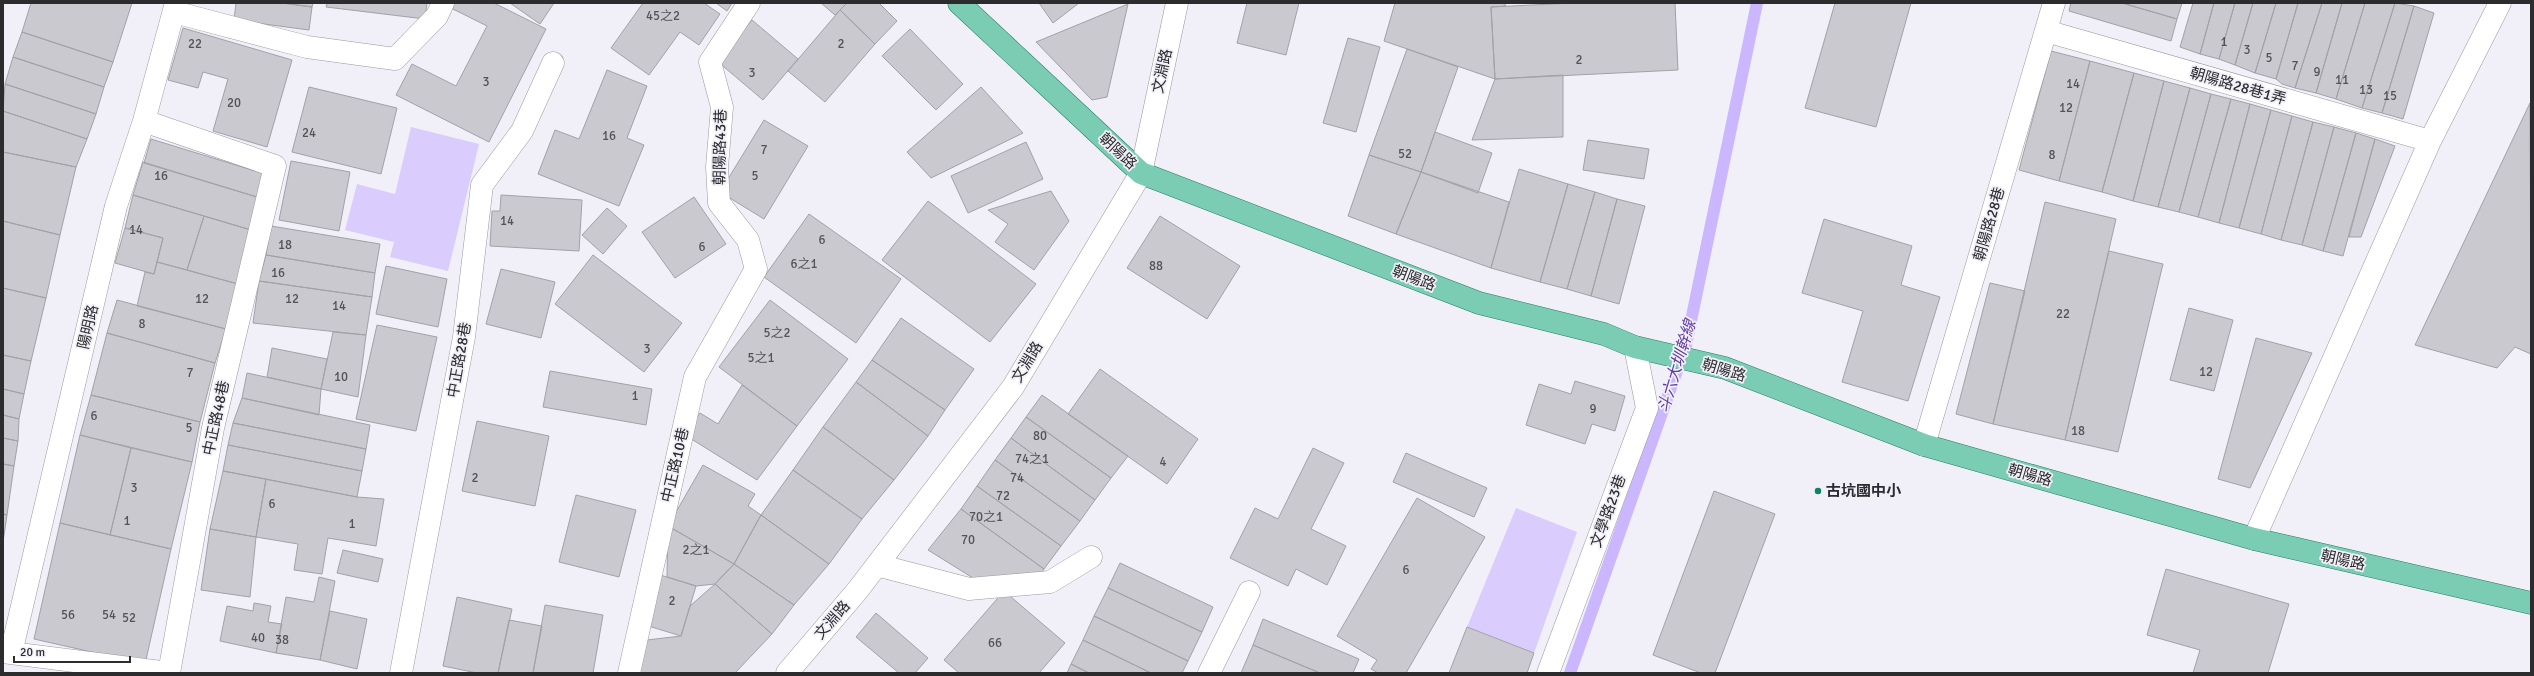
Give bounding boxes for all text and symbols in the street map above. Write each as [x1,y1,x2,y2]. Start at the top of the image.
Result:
house number: 45之2 [646,8,680,24]
house number: 1 [2220,34,2228,50]
house number: 22 [188,36,202,52]
house number: 2 [837,36,845,52]
house number: 3 [2243,42,2251,58]
street label: 文淵路 [1149,47,1175,95]
house number: 5 [2265,50,2273,66]
house number: 2 [1575,52,1583,68]
house number: 7 [2291,58,2299,74]
street label: 朝陽路28巷1弄 [2188,64,2288,108]
house number: 9 [2313,64,2321,80]
house number: 3 [748,65,756,81]
house number: 11 [2335,72,2349,88]
house number: 3 [482,74,490,90]
house number: 14 [2066,76,2080,92]
house number: 13 [2359,82,2373,98]
house number: 15 [2383,88,2397,104]
house number: 20 [227,95,241,111]
house number: 12 [2059,100,2073,116]
street label: 朝陽路43巷 [710,109,730,185]
house number: 24 [302,125,316,141]
house number: 16 [602,128,616,144]
street label: 朝陽路 [1095,129,1141,173]
house number: 7 [760,142,768,158]
house number: 52 [1398,146,1412,162]
house number: 8 [2048,147,2056,163]
house number: 16 [154,168,168,184]
house number: 5 [751,168,759,184]
street label: 朝陽路28巷 [1970,185,2008,263]
house number: 14 [500,213,514,229]
house number: 14 [129,222,143,238]
house number: 6 [818,232,826,248]
house number: 18 [278,237,292,253]
house number: 6 [698,239,706,255]
house number: 6之1 [790,256,818,272]
house number: 88 [1149,258,1163,274]
street label: 朝陽路 [1390,262,1438,294]
house number: 16 [271,265,285,281]
house number: 12 [195,291,209,307]
house number: 12 [285,291,299,307]
house number: 14 [332,298,346,314]
street label: 陽明路 [74,303,102,351]
house number: 22 [2056,306,2070,322]
house number: 8 [138,316,146,332]
water label: 斗六大圳幹線 [1653,316,1701,415]
street label: 中正路28巷 [444,321,474,399]
house number: 5之2 [763,325,791,341]
street label: 文淵路 [1008,338,1046,386]
house number: 3 [643,341,651,357]
house number: 5之1 [747,350,775,366]
street label: 朝陽路 [1700,355,1748,385]
house number: 12 [2199,364,2213,380]
house number: 7 [186,365,194,381]
house number: 10 [334,369,348,385]
street label: 中正路48巷 [199,379,233,457]
house number: 1 [631,388,639,404]
house number: 9 [1589,401,1597,417]
house number: 6 [90,408,98,424]
house number: 5 [185,420,193,436]
house number: 18 [2071,423,2085,439]
street label: 中正路10巷 [658,426,692,504]
house number: 80 [1033,428,1047,444]
house number: 74之1 [1015,451,1049,467]
house number: 4 [1159,454,1167,470]
street label: 朝陽路 [2006,460,2054,490]
house number: 2 [471,470,479,486]
house number: 74 [1010,470,1024,486]
street label: 文學路23巷 [1587,472,1629,550]
house number: 3 [130,480,138,496]
place label: 古坑國中小 [1826,482,1902,500]
marker: 古坑國中小 [1813,486,1823,496]
house number: 72 [996,488,1010,504]
house number: 6 [268,496,276,512]
house number: 70之1 [969,509,1003,525]
house number: 1 [123,513,131,529]
house number: 1 [348,516,356,532]
house number: 70 [961,532,975,548]
house number: 2之1 [682,542,710,558]
street label: 朝陽路 [2319,546,2367,574]
house number: 6 [1402,562,1410,578]
house number: 2 [668,593,676,609]
street label: 文淵路 [810,597,854,643]
house number: 56 [61,607,75,623]
house number: 54 [102,607,116,623]
house number: 52 [122,610,136,626]
house number: 40 [251,630,265,646]
house number: 38 [275,632,289,648]
house number: 66 [988,635,1002,651]
scale bar [14,638,130,664]
text: 20 m [20,645,45,660]

